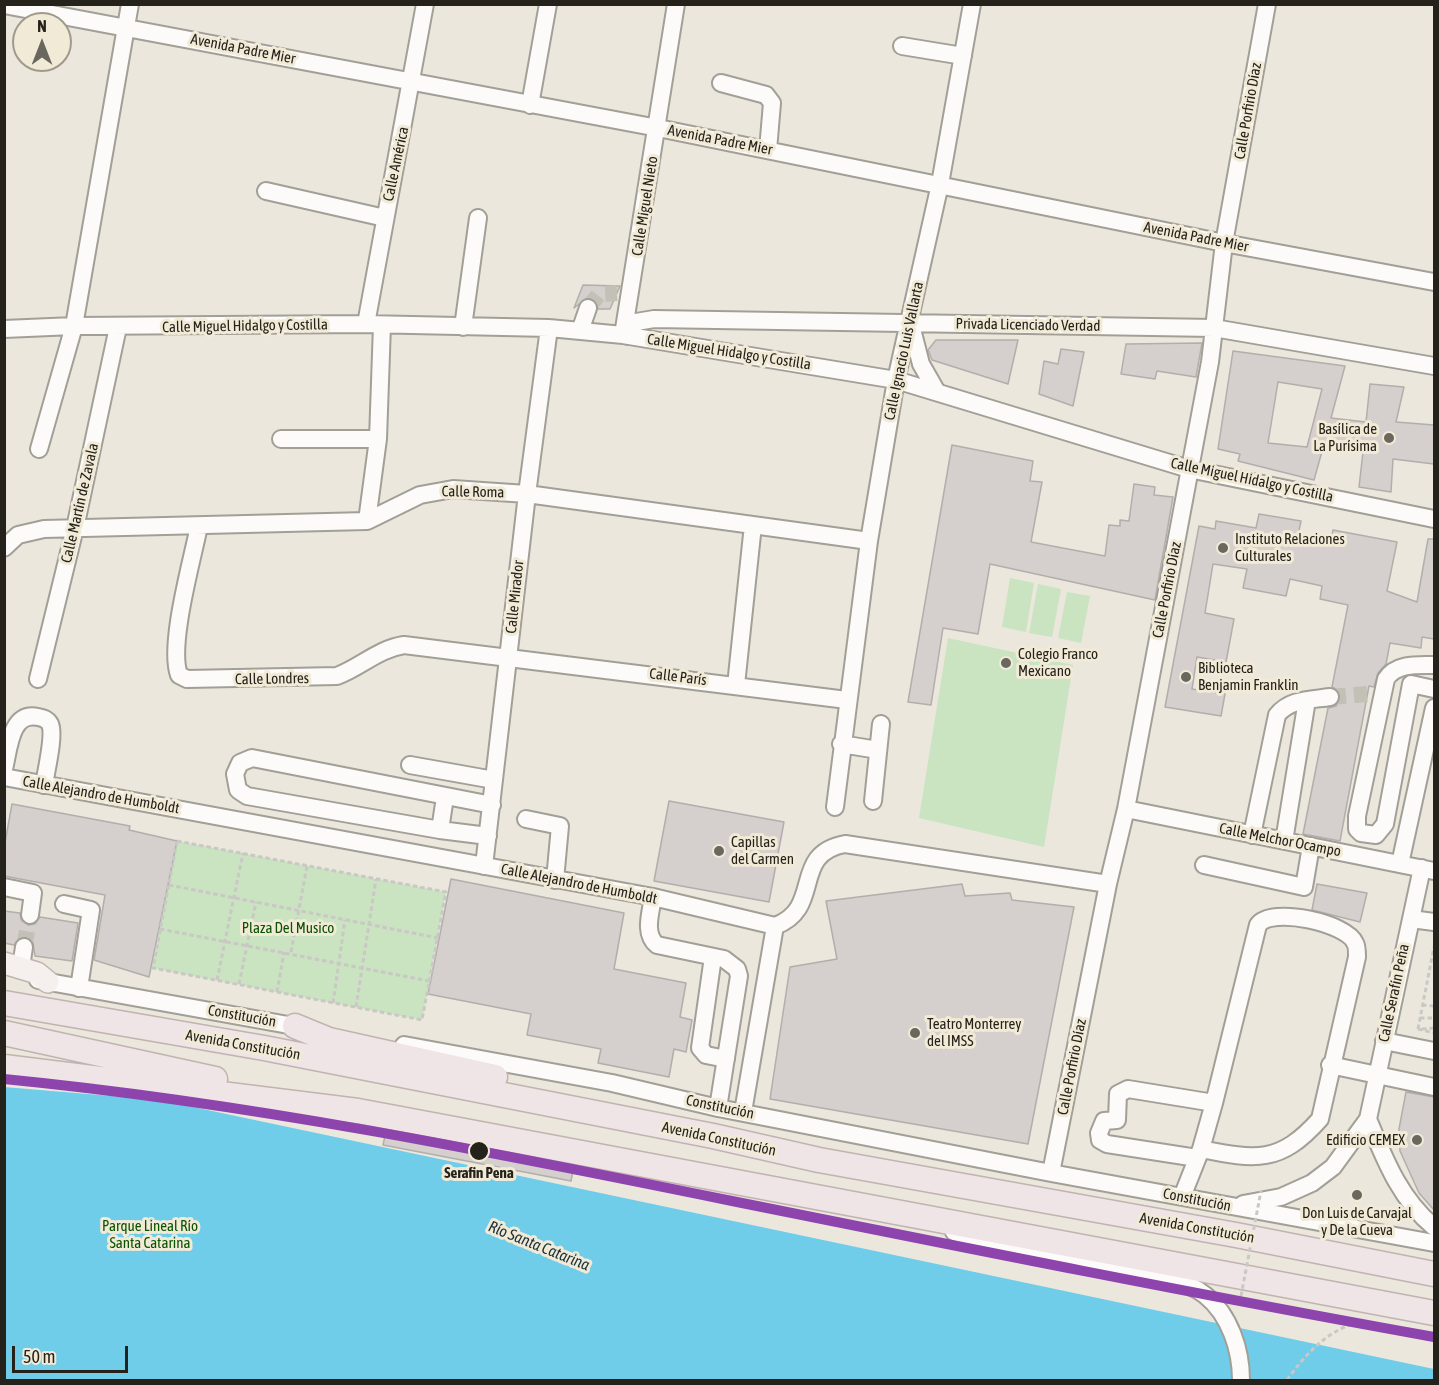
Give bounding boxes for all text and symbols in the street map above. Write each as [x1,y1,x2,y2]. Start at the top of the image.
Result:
north arrow [12,12,72,72]
text: N [37,17,47,35]
street label: Avenida Padre Mier [189,30,297,68]
street label: Calle Porfirio Díaz [1231,61,1265,161]
street label: Avenida Padre Mier [666,121,774,159]
street label: Calle América [379,125,413,203]
street label: Calle Miguel Nieto [628,155,662,257]
street label: Avenida Padre Mier [1142,218,1250,256]
street label: Calle Ignacio Luis Vallarta [881,280,927,422]
street label: Privada Licenciado Verdad [955,315,1101,335]
street label: Calle Miguel Hidalgo y Costilla [162,316,328,336]
street label: Calle Miguel Hidalgo y Costilla [646,330,812,374]
place label: Basílica de La Purísima [1313,420,1377,455]
marker: Basílica de La Purísima [1382,431,1396,445]
street label: Calle Martín de Zavala [57,441,103,565]
street label: Calle Miguel Hidalgo y Costilla [1169,454,1335,506]
street label: Calle Roma [441,482,505,502]
place label: Instituto Relaciones Culturales [1235,530,1345,565]
street label: Calle Porfirio Díaz [1149,540,1185,640]
marker: Instituto Relaciones Culturales [1216,541,1230,555]
street label: Calle Mirador [502,559,528,635]
place label: Colegio Franco Mexicano [1018,645,1098,680]
marker: Colegio Franco Mexicano [999,656,1013,670]
place label: Biblioteca Benjamin Franklin [1198,659,1299,694]
street label: Calle París [648,665,708,689]
street label: Calle Londres [235,669,309,689]
marker: Biblioteca Benjamin Franklin [1179,670,1193,684]
street label: Calle Alejandro de Humboldt [21,772,181,818]
street label: Calle Melchor Ocampo [1218,819,1342,861]
place label: Capillas del Carmen [731,833,794,868]
marker: Capillas del Carmen [712,844,726,858]
street label: Calle Alejandro de Humboldt [499,860,659,908]
park label: Plaza Del Musico [242,919,334,937]
street label: Calle Serafín Peña [1375,942,1413,1044]
street label: Constitución [206,1001,278,1031]
place label: Teatro Monterrey del IMSS [927,1015,1021,1050]
street label: Calle Porfirio Díaz [1054,1017,1090,1117]
street label: Avenida Constitución [184,1026,302,1064]
marker: Teatro Monterrey del IMSS [908,1026,922,1040]
street label: Constitución [684,1091,756,1123]
street label: Avenida Constitución [660,1118,778,1160]
place label: Edificio CEMEX [1326,1131,1405,1149]
marker: Edificio CEMEX [1410,1133,1424,1147]
marker: Serafin Pena [468,1140,490,1162]
place label: Serafin Pena [444,1164,514,1182]
street label: Constitución [1161,1185,1233,1215]
marker: Don Luis de Carvajal y De la Cueva [1350,1188,1364,1202]
place label: Don Luis de Carvajal y De la Cueva [1302,1204,1412,1239]
street label: Avenida Constitución [1138,1209,1256,1247]
park label: Parque Lineal Río Santa Catarina [102,1217,198,1252]
water label: Río Santa Catarina [486,1217,592,1275]
scale bar [15,1334,130,1372]
text: 50 m [23,1346,55,1367]

